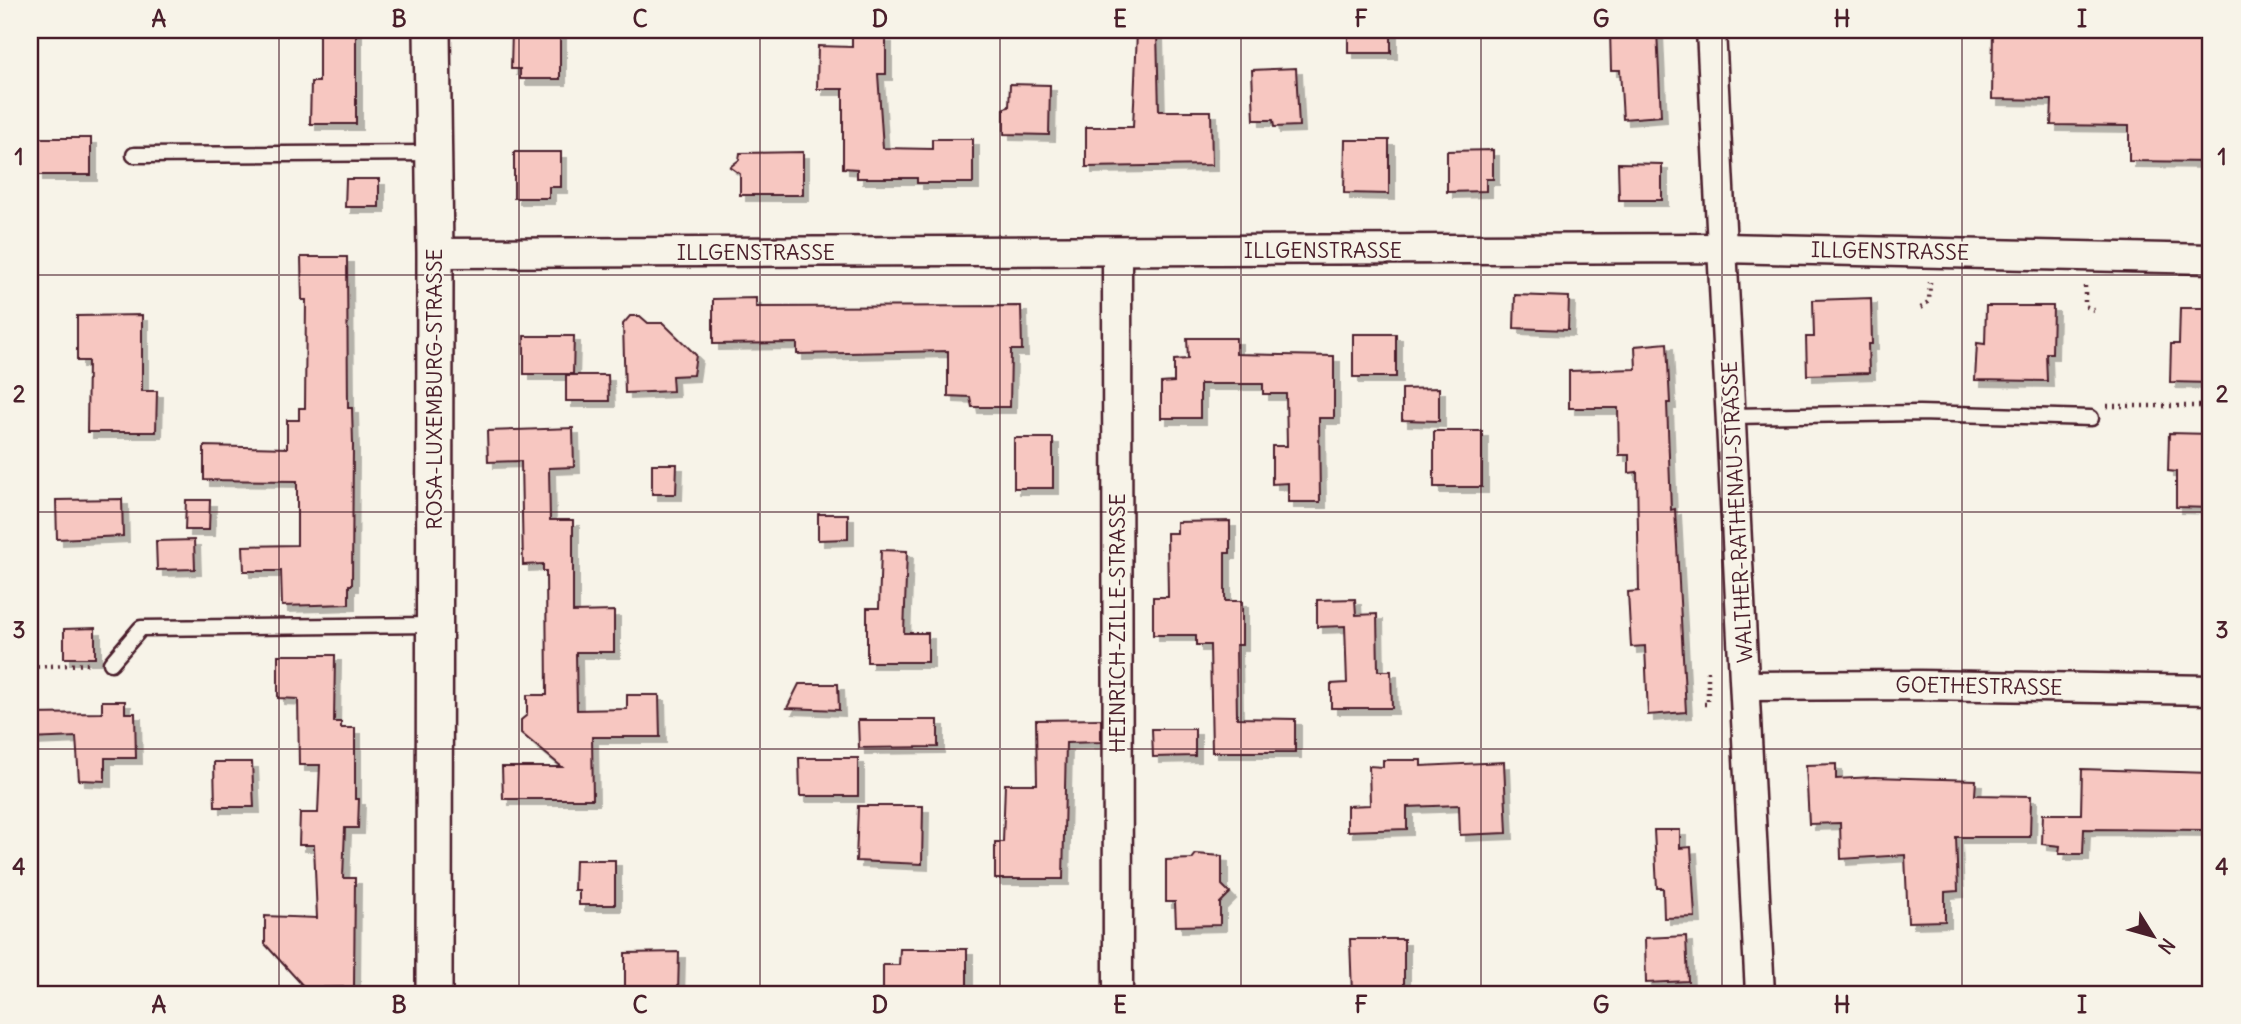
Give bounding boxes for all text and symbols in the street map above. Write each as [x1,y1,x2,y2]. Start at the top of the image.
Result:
text: A [152,4,167,33]
text: B [391,4,407,33]
text: C [632,4,648,33]
text: D [872,4,888,33]
text: E [1113,4,1127,33]
text: F [1354,4,1368,33]
text: G [1593,4,1609,33]
text: H [1834,4,1850,33]
text: I [2077,4,2087,33]
text: 1 [14,142,24,171]
text: 1 [2217,142,2227,171]
street label: ILLGENSTRASSE [1811,236,1969,266]
street label: ILLGENSTRASSE [1244,237,1402,264]
street label: ILLGENSTRASSE [677,239,835,266]
street label: ROSA-LUXEMBURG-STRASSE [421,248,448,530]
street label: WALTHER-RATHENAU-STRASSE [1716,360,1758,664]
text: 2 [13,379,26,408]
text: 2 [2216,379,2229,408]
street label: HEINRICH-ZILLE-STRASSE [1104,493,1131,753]
text: 3 [12,615,26,644]
text: 3 [2215,615,2229,644]
street label: GOETHESTRASSE [1895,671,2063,701]
text: 4 [12,852,26,881]
text: 4 [2215,852,2229,881]
north arrow [2118,902,2188,972]
text: N [2153,934,2180,959]
text: A [152,990,167,1019]
text: B [391,990,407,1019]
text: C [632,990,648,1019]
text: D [872,990,888,1019]
text: E [1113,990,1127,1019]
text: F [1354,990,1368,1019]
text: G [1593,990,1609,1019]
text: H [1834,990,1850,1019]
text: I [2077,990,2087,1019]

